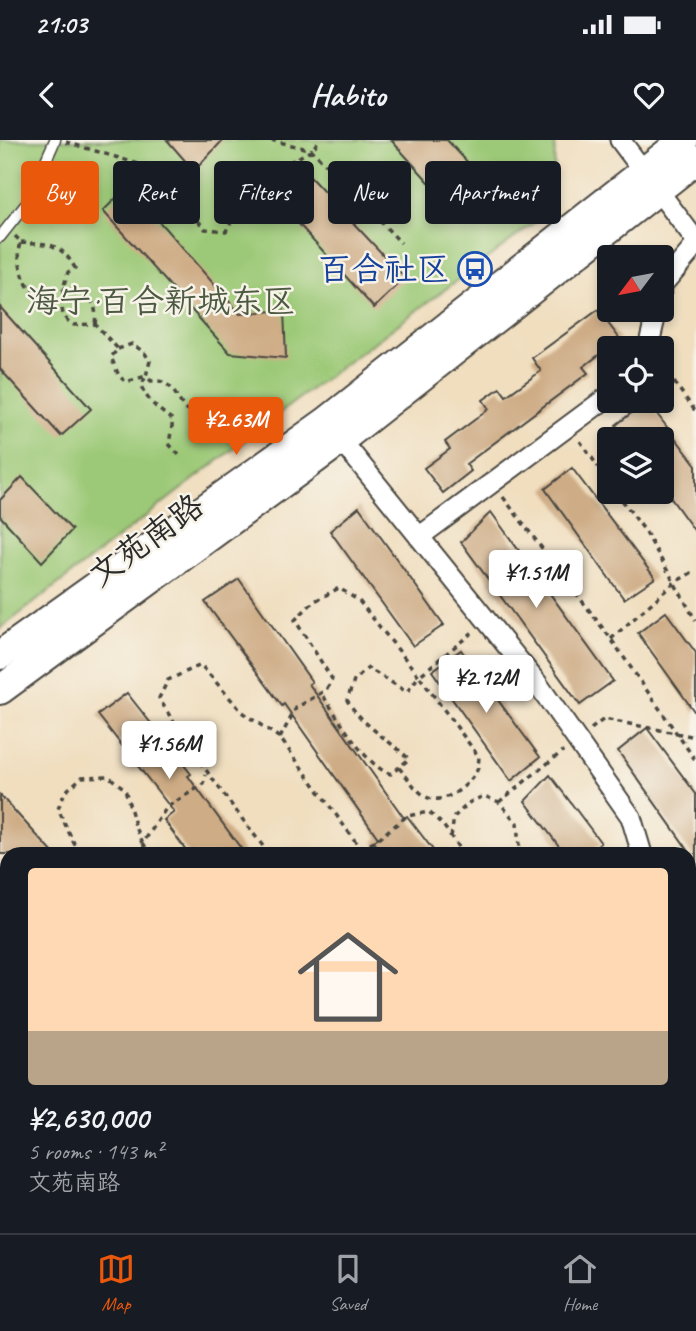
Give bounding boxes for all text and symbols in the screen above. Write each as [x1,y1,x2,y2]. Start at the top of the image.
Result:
text: 21:03 [35,8,87,41]
text: Habito [310,74,386,115]
icon: back [28,76,66,114]
icon: heart [630,76,668,114]
chip: Buy [21,161,99,224]
chip: Rent [113,161,200,224]
chip: Filters [214,161,314,224]
chip: New [328,161,411,224]
chip: Apartment [425,161,561,224]
north arrow [597,245,674,322]
map controls [597,245,674,504]
place label: 百合社区 [318,248,450,290]
bus stop icon: 百合社区 [456,250,494,288]
park label: 海宁·百合新城东区 [26,280,296,322]
button: locate [597,336,674,413]
pin: ¥2.63M [179,398,293,457]
text: ¥2.63M [204,405,268,434]
button: layers [597,427,674,504]
street label: 文苑南路 [80,484,212,596]
pin: ¥1.51M [479,550,593,610]
text: ¥1.51M [505,558,567,587]
pin: ¥2.12M [429,656,543,715]
text: ¥2.12M [455,663,517,692]
pin: ¥1.56M [112,722,226,781]
text: ¥1.56M [138,729,200,758]
icon: home [285,914,411,1040]
text: ¥2,630,000 [28,1099,149,1137]
text: 5 rooms · 143 m² [28,1137,163,1166]
text: 文苑南路 [28,1168,120,1197]
tab: Map [97,1250,135,1316]
tab: Saved [329,1250,367,1316]
tab: Home [561,1250,599,1316]

